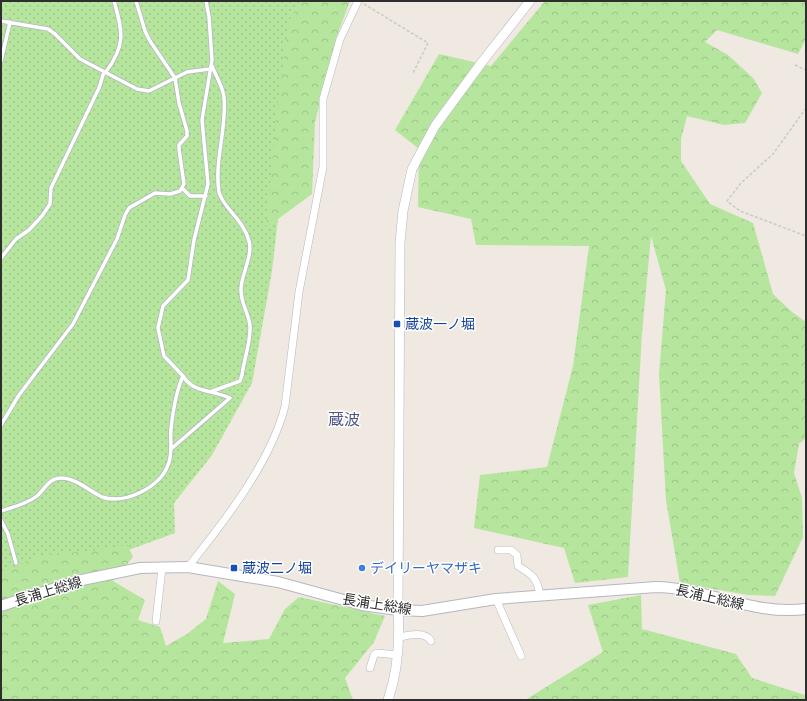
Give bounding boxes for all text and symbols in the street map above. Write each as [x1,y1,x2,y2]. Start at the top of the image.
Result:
place label: 蔵波一ノ堀 [405,316,475,332]
marker: 蔵波一ノ堀 [392,319,402,329]
district label: 蔵波 [328,410,360,429]
place label: 蔵波二ノ堀 [242,560,312,576]
place label: デイリーヤマザキ [370,560,482,576]
marker: 蔵波二ノ堀 [229,563,239,573]
marker: デイリーヤマザキ [357,563,367,573]
street label: 長浦上総線 [12,573,84,609]
street label: 長浦上総線 [674,581,746,613]
street label: 長浦上総線 [341,591,413,617]

